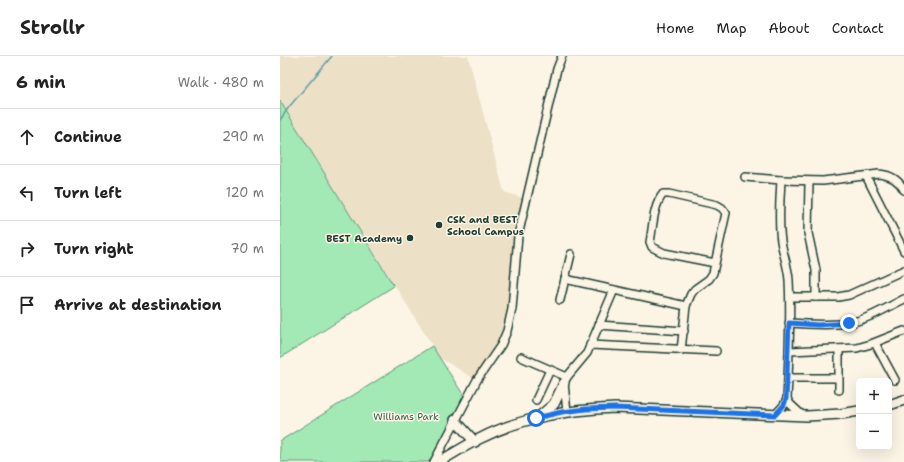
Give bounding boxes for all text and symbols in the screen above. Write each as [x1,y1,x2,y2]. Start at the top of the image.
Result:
text: Strollr [20,15,85,40]
text: Home [656,19,695,37]
text: Map [717,19,747,37]
text: About [769,19,810,37]
text: Contact [832,19,884,37]
text: 6 min [16,71,66,93]
text: Walk · 480 m [178,74,264,91]
icon: ahead [16,126,38,148]
text: Continue [54,127,122,147]
text: 290 m [222,128,264,145]
icon: left [16,182,38,204]
text: Turn left [54,183,122,203]
text: 120 m [226,184,264,201]
place label: CSK and BEST School Campus [447,213,524,238]
marker: CSK and BEST School Campus [434,220,444,230]
place label: BEST Academy [326,232,402,245]
marker: BEST Academy [405,233,415,243]
icon: right [16,238,38,260]
text: Turn right [54,239,134,259]
text: 70 m [230,240,264,257]
icon: arrive [16,294,38,316]
text: Arrive at destination [54,295,222,315]
route end [840,314,858,332]
map controls [856,378,892,450]
button: + [856,378,892,414]
route start [527,409,545,427]
park label: Williams Park [373,410,439,423]
button: − [856,414,892,450]

